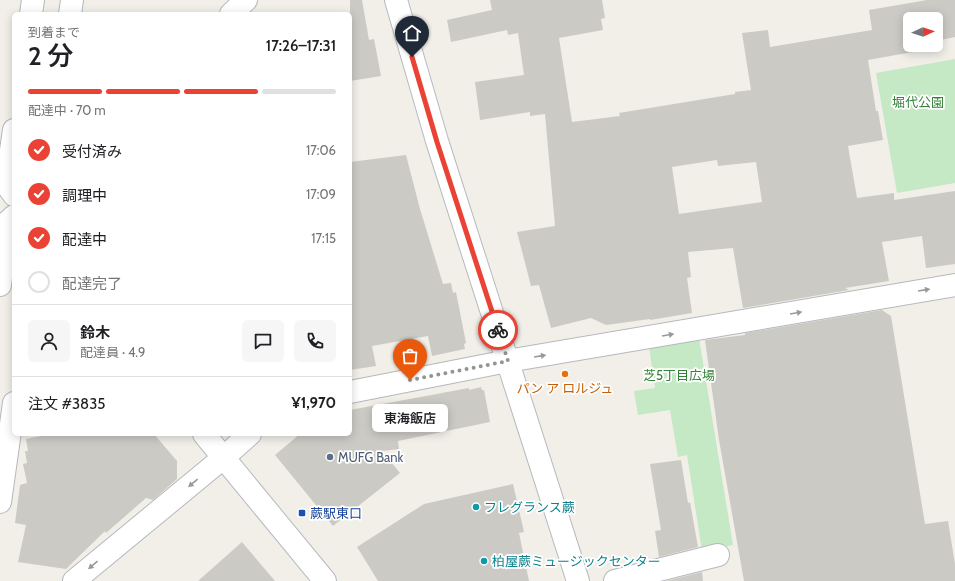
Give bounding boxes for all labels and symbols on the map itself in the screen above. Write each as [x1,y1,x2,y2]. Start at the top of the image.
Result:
north arrow [903,12,943,52]
pin [395,16,429,57]
park label: 堀代公園 [892,94,944,110]
one-way arrow [918,287,930,293]
one-way arrow [790,309,802,315]
courier [478,310,518,350]
one-way arrow [662,331,674,337]
pin [393,339,427,380]
one-way arrow [534,353,546,359]
park label: 芝5丁目広場 [643,367,715,383]
marker: パン ア ロルジュ [560,369,570,379]
place label: パン ア ロルジュ [517,380,613,396]
callout: 東海飯店 [372,404,448,432]
place label: MUFG Bank [338,449,403,465]
marker: MUFG Bank [325,452,335,462]
one-way arrow [188,478,199,487]
place label: フレグランス蕨 [484,499,575,515]
marker: フレグランス蕨 [471,502,481,512]
place label: 蕨駅東口 [310,505,362,521]
marker: 蕨駅東口 [297,508,307,518]
place label: 柏屋蕨ミュージックセンター [492,553,661,569]
marker: 柏屋蕨ミュージックセンター [479,556,489,566]
one-way arrow [87,561,98,570]

